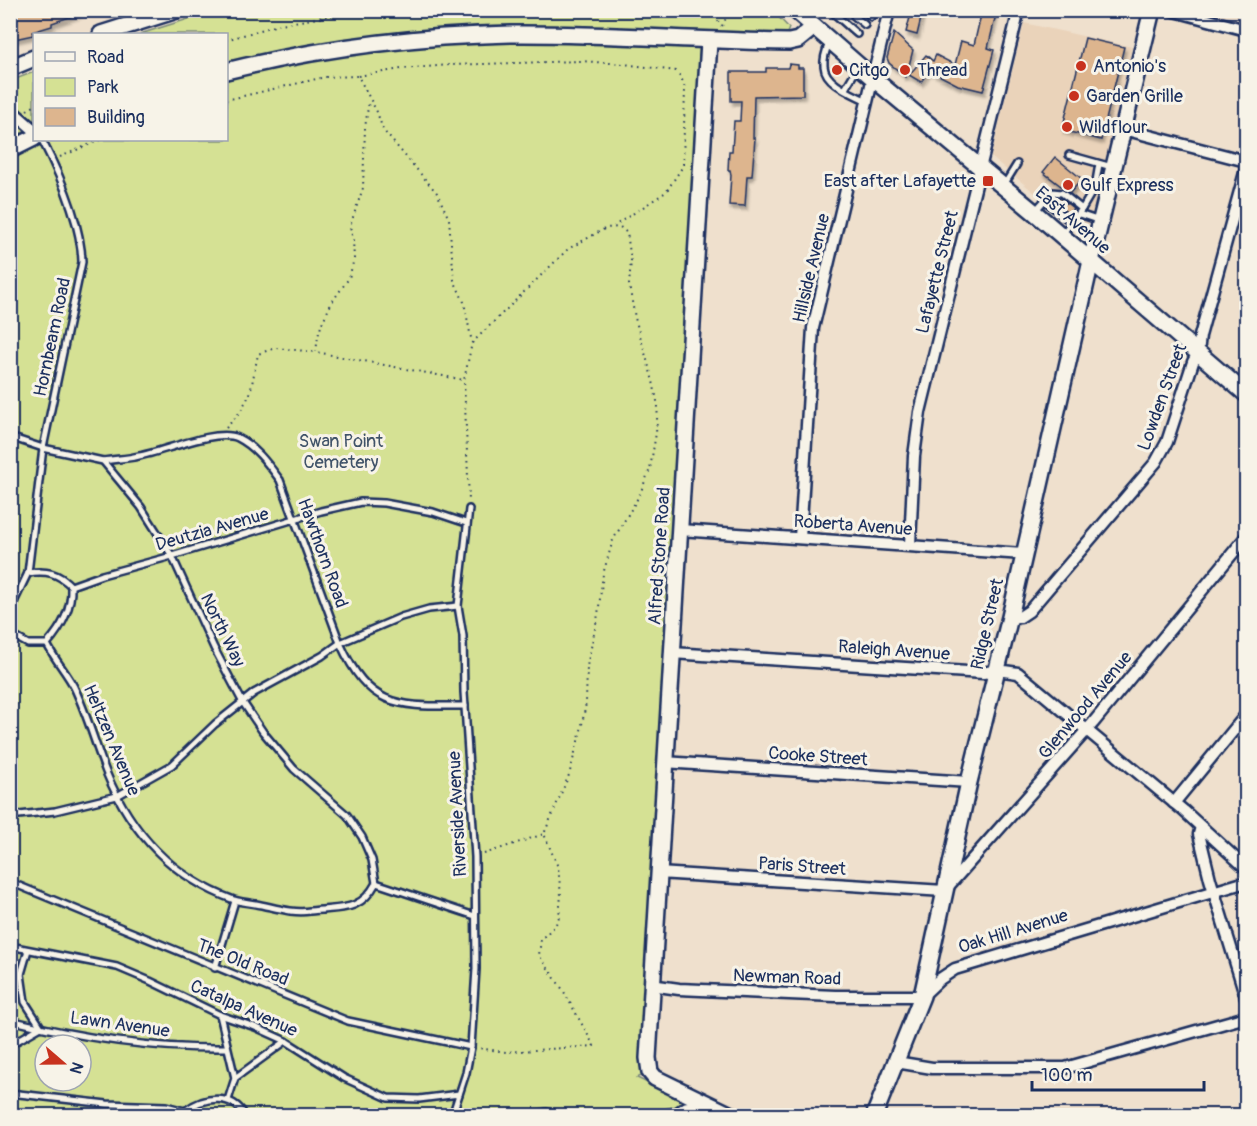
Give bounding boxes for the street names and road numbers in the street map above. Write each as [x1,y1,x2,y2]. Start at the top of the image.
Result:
street label: East Avenue [1030,181,1115,259]
street label: Lafayette Street [911,207,964,336]
street label: Hillside Avenue [788,211,835,325]
street label: Hornbeam Road [29,276,76,399]
street label: Lowden Street [1132,340,1193,454]
street label: Alfred Stone Road [643,486,676,626]
street label: Hawthorn Road [292,495,353,611]
street label: Deutzia Avenue [153,502,271,557]
street label: Roberta Avenue [793,510,913,541]
street label: Ridge Street [966,576,1009,672]
street label: North Way [195,590,250,671]
street label: Raleigh Avenue [837,635,951,666]
street label: Glenwood Avenue [1033,646,1137,764]
street label: Heltzen Avenue [78,681,145,799]
street label: Cooke Street [768,742,869,771]
street label: Riverside Avenue [443,750,472,877]
street label: Paris Street [757,852,847,881]
street label: Oak Hill Avenue [955,904,1071,959]
street label: The Old Road [194,934,292,991]
street label: Newman Road [732,964,842,991]
street label: Catalpa Avenue [187,975,301,1042]
street label: Lawn Avenue [69,1006,171,1043]

